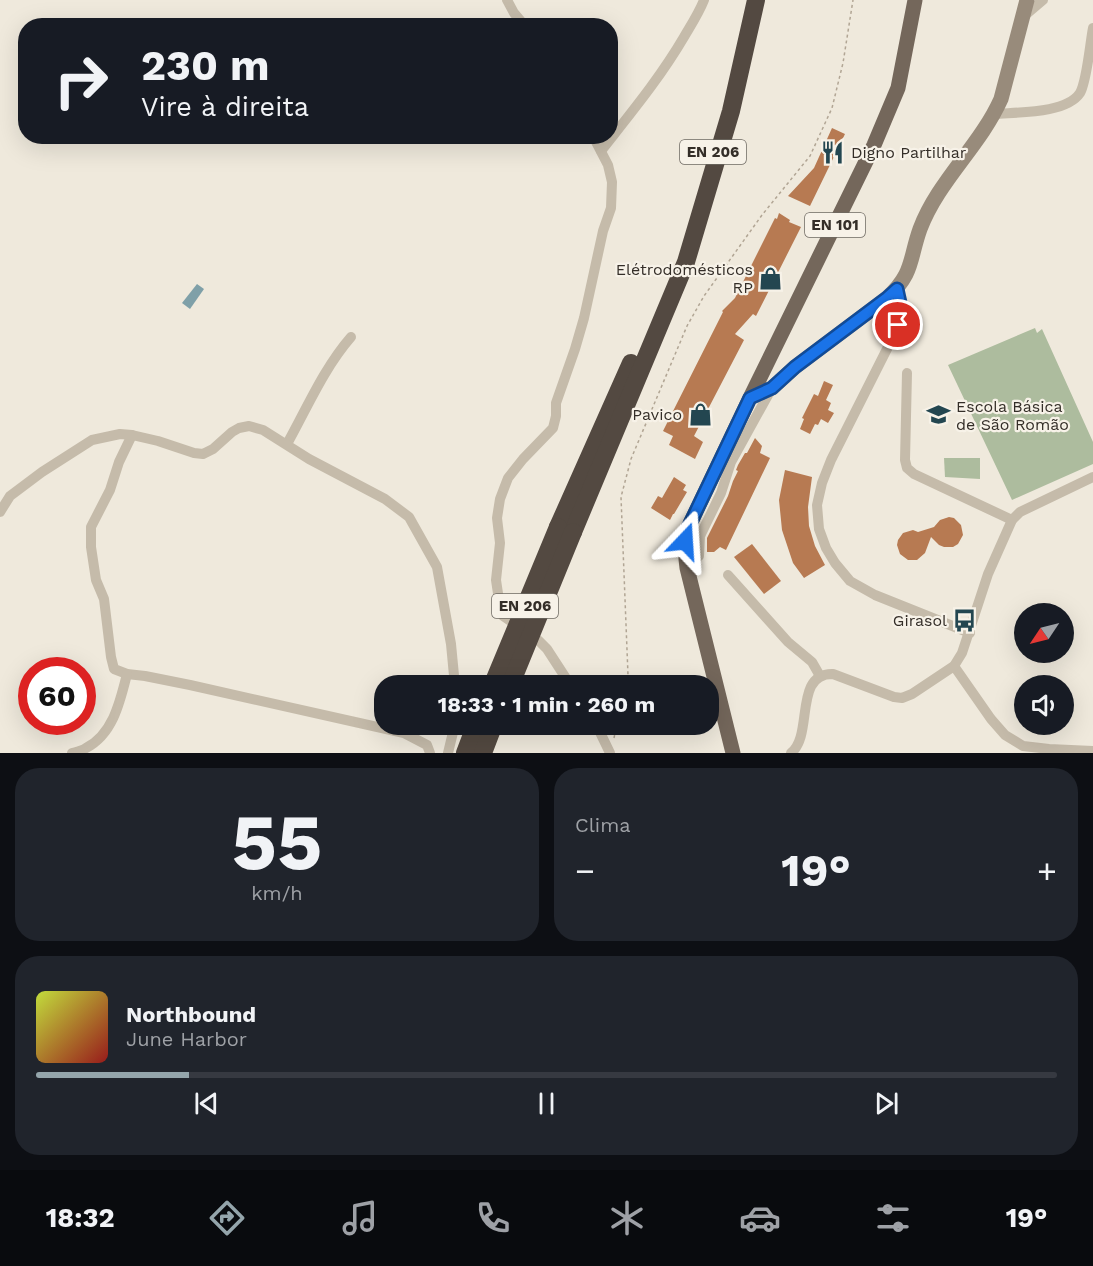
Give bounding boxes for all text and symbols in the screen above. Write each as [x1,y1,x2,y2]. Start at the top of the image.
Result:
text: 230 m [141,41,270,90]
icon: right [42,42,120,120]
text: Vire à direita [141,91,309,123]
restaurant icon: Digno Partilhar [820,139,846,165]
road number: EN 206 [680,140,746,164]
place label: Digno Partilhar [851,143,967,162]
road number: EN 101 [805,213,865,237]
place label: Elétrodomésticos RP [616,260,753,297]
shop icon: Elétrodomésticos RP [758,265,784,291]
pin [872,299,923,350]
icon: arrive [881,308,914,341]
place label: Escola Básica de São Romão [956,397,1069,434]
shop icon: Pavico [687,401,713,427]
school or university icon: Escola Básica de São Romão [925,402,951,428]
place label: Pavico [632,405,682,424]
position arrow [653,509,717,573]
road number: EN 206 [492,594,558,618]
north arrow [1014,603,1074,663]
map controls [1014,603,1074,735]
bus stop icon: Girasol [952,607,978,633]
place label: Girasol [893,611,947,630]
speed limit sign: 60 [18,657,96,735]
button: sound [1014,675,1074,735]
text: 18:33 · 1 min · 260 m [438,692,655,717]
text: 55 [232,796,322,888]
text: Clima [575,813,631,837]
text: 19° [781,844,851,897]
text: − [575,851,595,890]
text: + [1037,851,1057,890]
text: km/h [251,881,303,905]
text: Northbound [126,1002,256,1027]
text: June Harbor [126,1027,247,1051]
icon: previous [190,1087,223,1120]
icon: pause [530,1087,563,1120]
icon: next [870,1087,903,1120]
icon: directions [206,1197,248,1239]
icon: music [339,1197,381,1239]
icon: phone [472,1197,514,1239]
icon: climate [606,1197,648,1239]
icon: car [739,1197,781,1239]
icon: filters [872,1197,914,1239]
text: 18:32 [46,1202,114,1234]
text: 19° [1006,1202,1047,1234]

